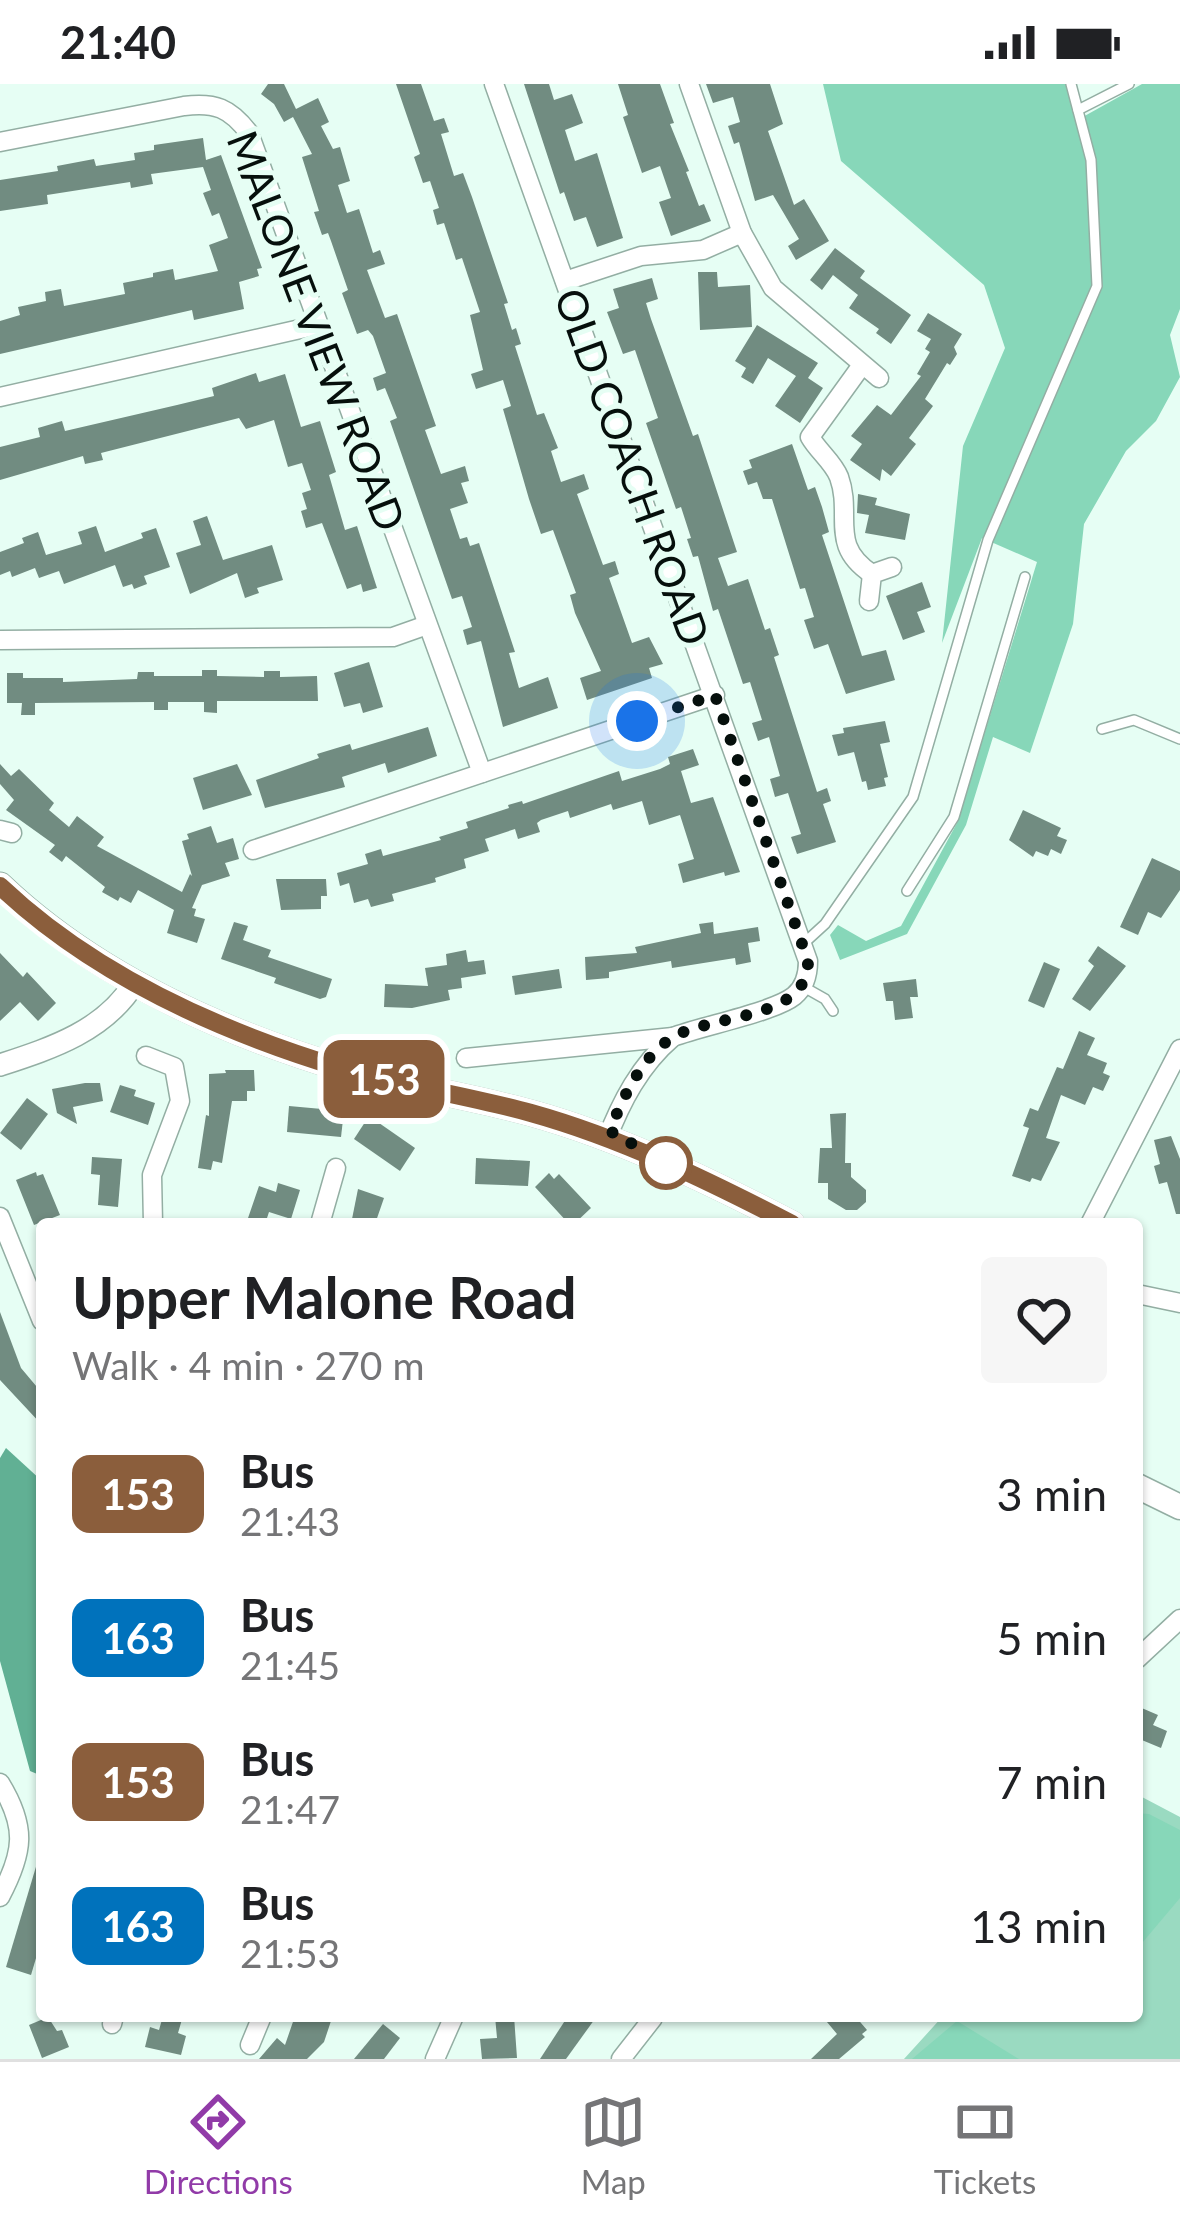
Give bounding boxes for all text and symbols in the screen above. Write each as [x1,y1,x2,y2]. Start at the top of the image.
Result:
text: 21:40 [60,15,176,69]
street label: MALONE VIEW ROAD [218,124,416,538]
street label: OLD COACH ROAD [545,281,721,652]
your location [607,691,667,751]
line badge: 153 [315,1040,453,1118]
text: 153 [347,1054,421,1104]
unlabelled marker [641,1138,691,1188]
button: heart [981,1257,1107,1383]
text: Upper Malone Road [72,1263,577,1331]
text: Walk · 4 min · 270 m [72,1342,425,1388]
text: Bus [240,1444,314,1498]
text: 3 min [996,1467,1107,1521]
text: 153 [101,1469,175,1519]
text: 21:43 [240,1498,340,1544]
text: Bus [240,1588,314,1642]
text: 5 min [996,1611,1107,1665]
text: 163 [101,1613,175,1663]
text: 21:45 [240,1642,340,1688]
text: Bus [240,1732,314,1786]
text: 7 min [996,1755,1107,1809]
text: 153 [101,1757,175,1807]
text: 21:47 [240,1786,340,1832]
text: Bus [240,1876,314,1930]
text: 13 min [970,1899,1107,1953]
text: 163 [101,1901,175,1951]
text: 21:53 [240,1930,340,1976]
tab: Directions [144,2089,293,2201]
tab: Map [580,2089,646,2201]
tab: Tickets [934,2089,1036,2201]

